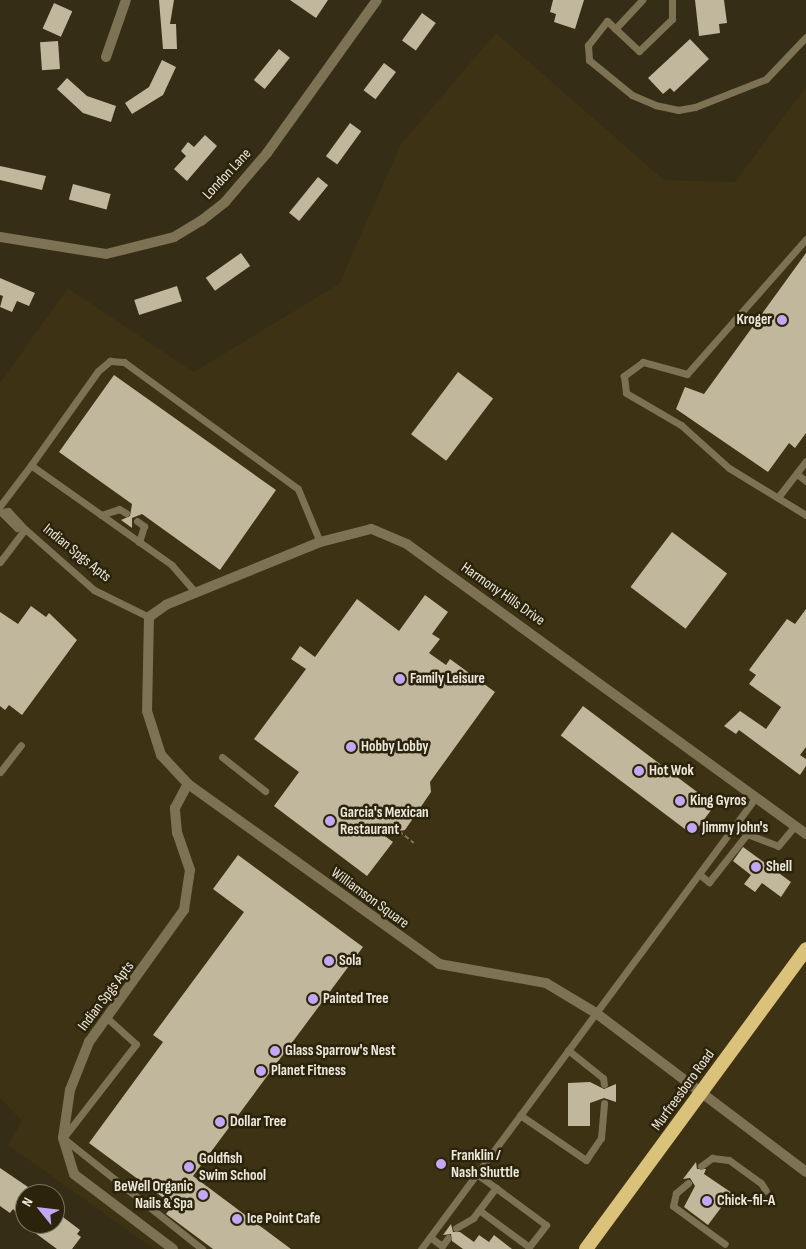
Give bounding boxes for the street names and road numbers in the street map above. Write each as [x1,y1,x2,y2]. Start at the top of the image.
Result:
street label: London Lane [199,145,255,203]
street label: Indian Spgs Apts [39,520,115,586]
street label: Harmony Hills Drive [458,559,548,629]
street label: Williamson Square [328,864,412,932]
street label: Indian Spgs Apts [74,958,138,1034]
street label: Murfreesboro Road [648,1046,718,1134]

